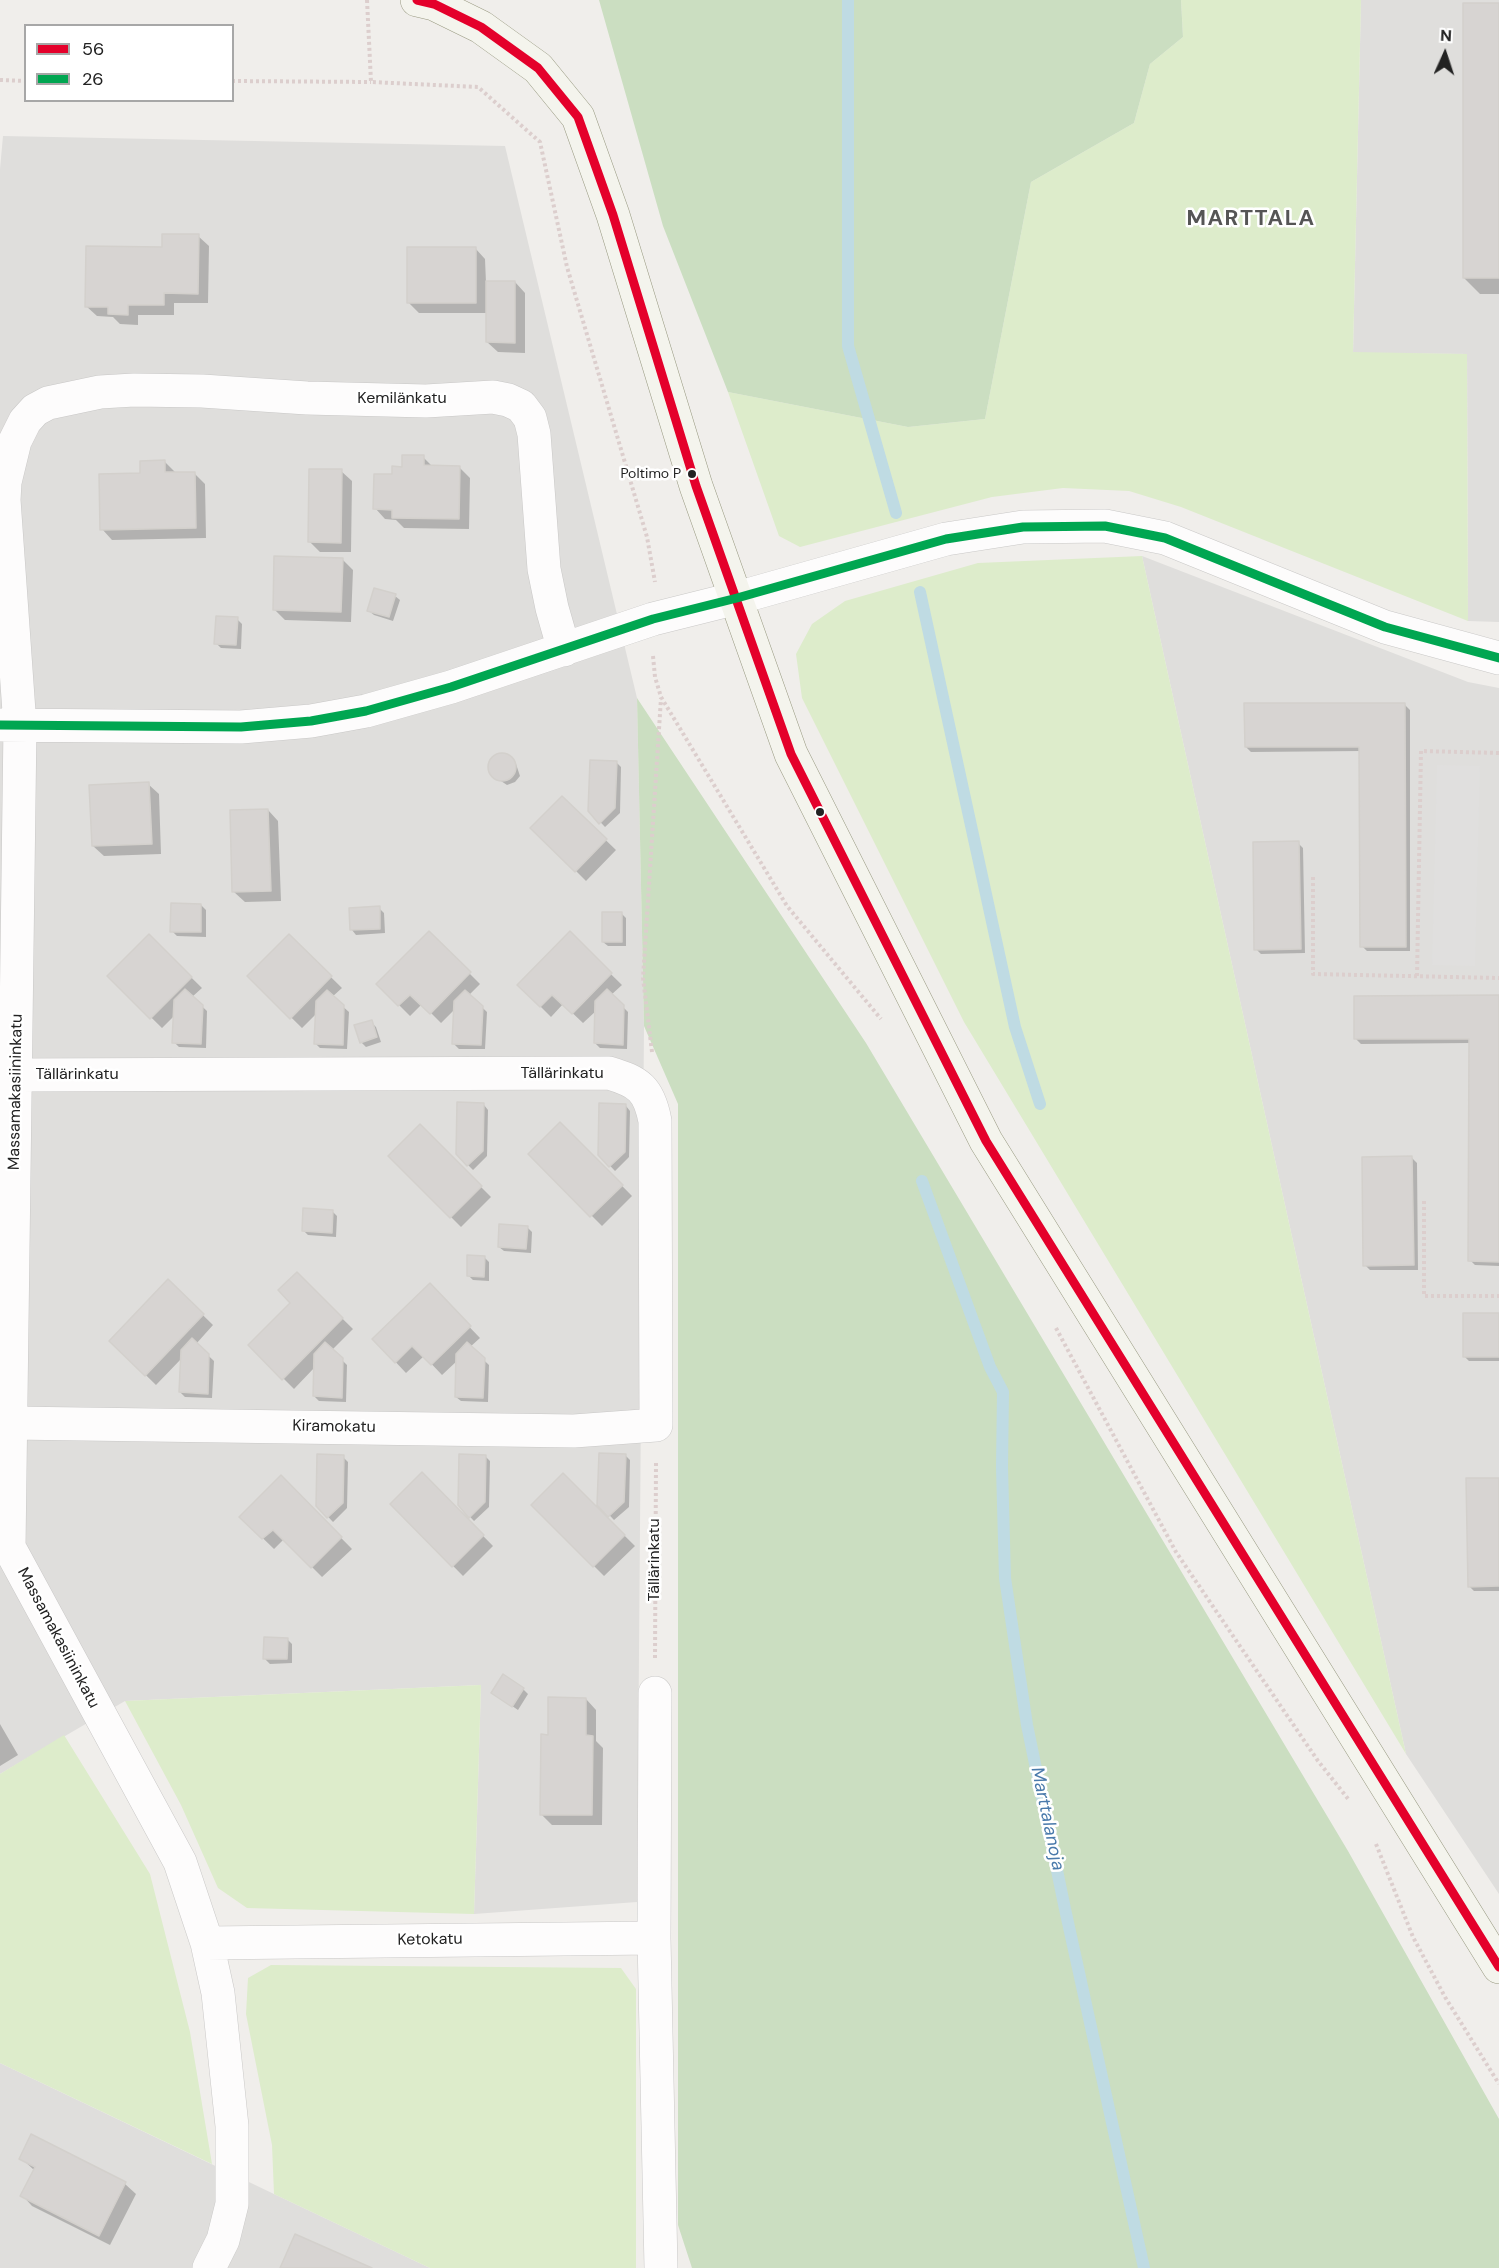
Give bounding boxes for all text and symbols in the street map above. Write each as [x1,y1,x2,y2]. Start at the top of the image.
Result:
legend [24,24,234,102]
north arrow [1415,24,1475,84]
text: N [1440,25,1452,46]
text: 56 [82,37,104,61]
text: 26 [82,67,104,91]
district label: MARTTALA [1186,206,1316,232]
street label: Kemilänkatu [357,389,447,409]
place label: Poltimo P [620,466,681,482]
marker: Poltimo P [686,468,698,480]
unlabelled marker [814,806,826,818]
street label: Massamakasiininkatu [5,1014,27,1170]
street label: Tällärinkatu [520,1064,604,1084]
street label: Tällärinkatu [35,1065,119,1085]
street label: Kiramokatu [292,1417,376,1437]
street label: Tällärinkatu [645,1518,665,1602]
street label: Massamakasiininkatu [13,1564,103,1712]
water label: Marttalanoja [1026,1765,1068,1873]
street label: Ketokatu [397,1930,463,1950]

